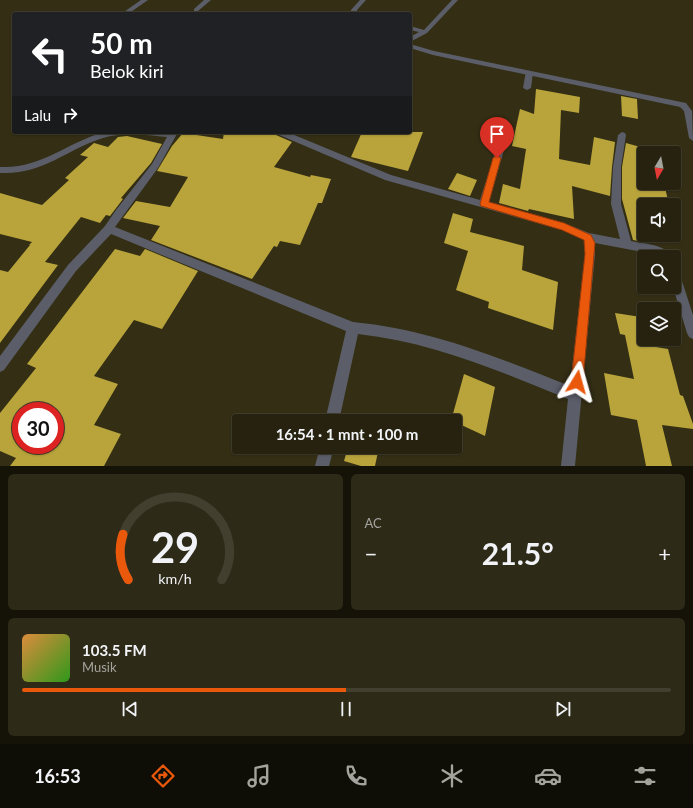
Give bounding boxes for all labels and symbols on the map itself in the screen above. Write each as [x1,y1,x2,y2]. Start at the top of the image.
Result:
pin [480,117,514,158]
north arrow [637,146,681,190]
position arrow [556,361,598,403]
speed limit sign: 30 [12,402,64,454]

